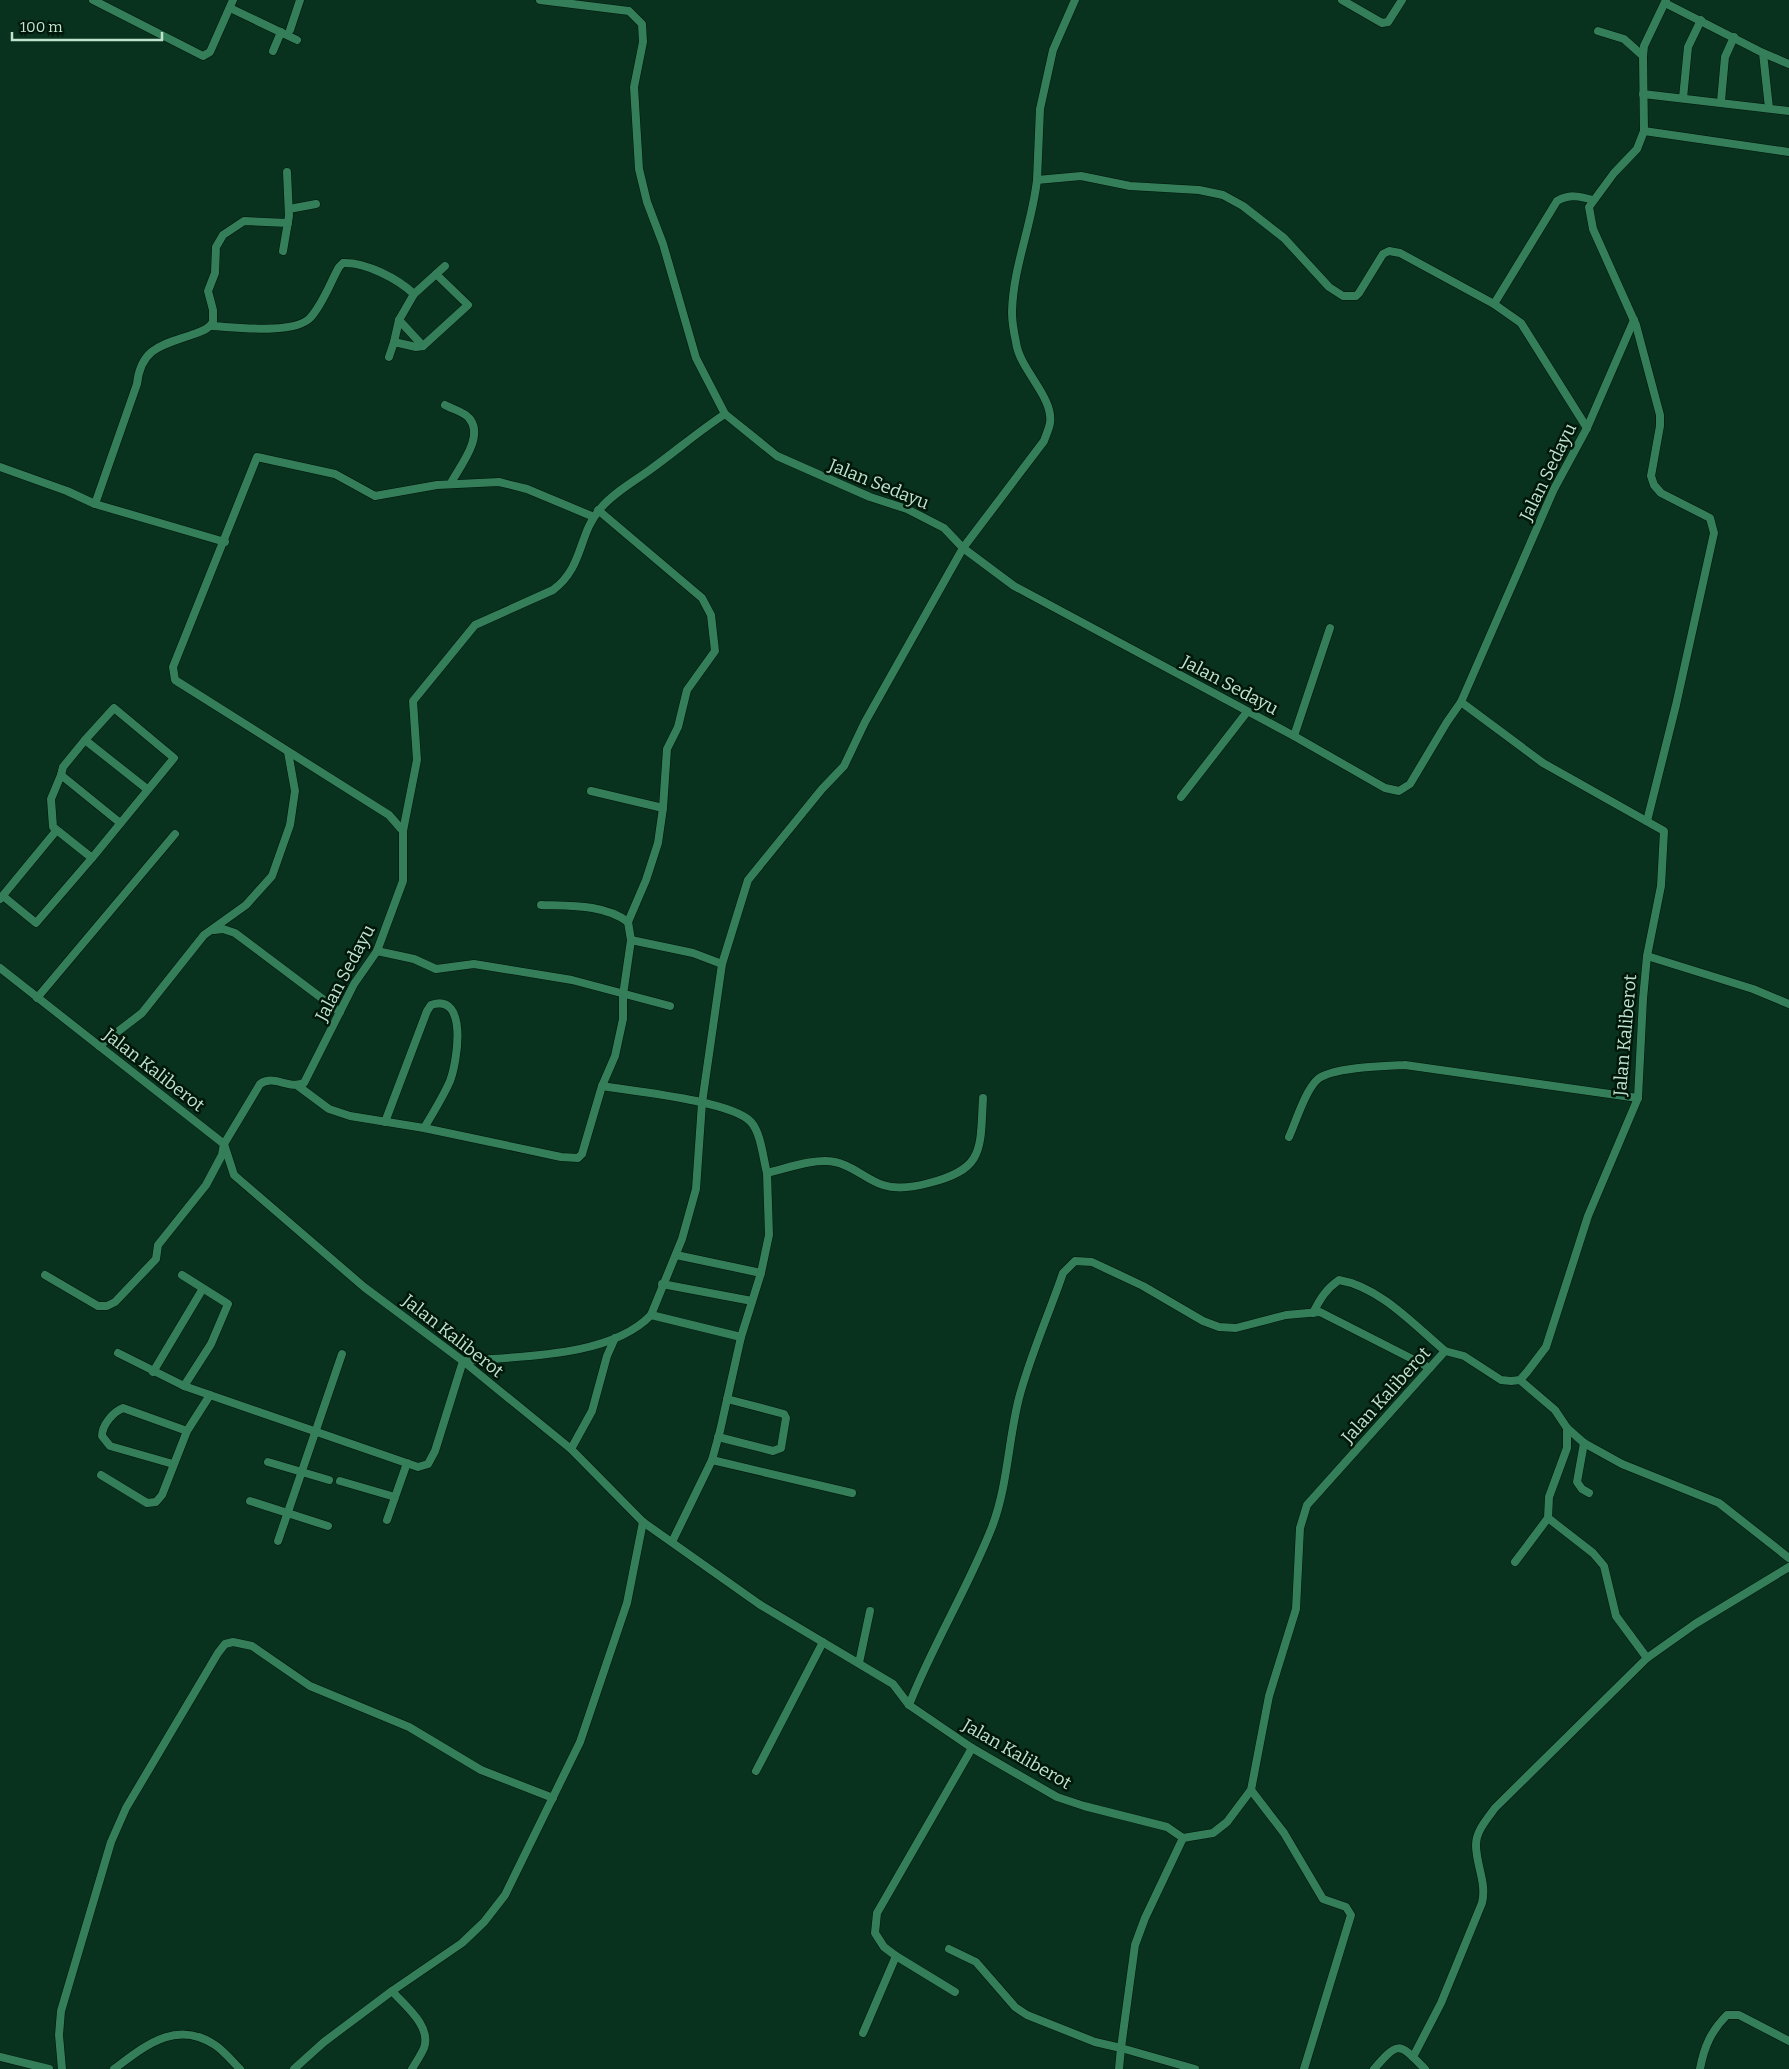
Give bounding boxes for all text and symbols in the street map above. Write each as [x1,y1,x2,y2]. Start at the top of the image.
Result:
scale bar [12,10,162,42]
text: 100 m [20,18,63,36]
street label: Jalan Sedayu [1514,419,1581,525]
street label: Jalan Sedayu [825,454,932,514]
street label: Jalan Sedayu [1177,650,1282,720]
street label: Jalan Sedayu [310,921,380,1026]
street label: Jalan Kaliberot [1609,973,1641,1098]
street label: Jalan Kaliberot [98,1023,209,1117]
street label: Jalan Kaliberot [397,1289,508,1383]
street label: Jalan Kaliberot [1336,1342,1435,1449]
street label: Jalan Kaliberot [958,1713,1076,1794]

